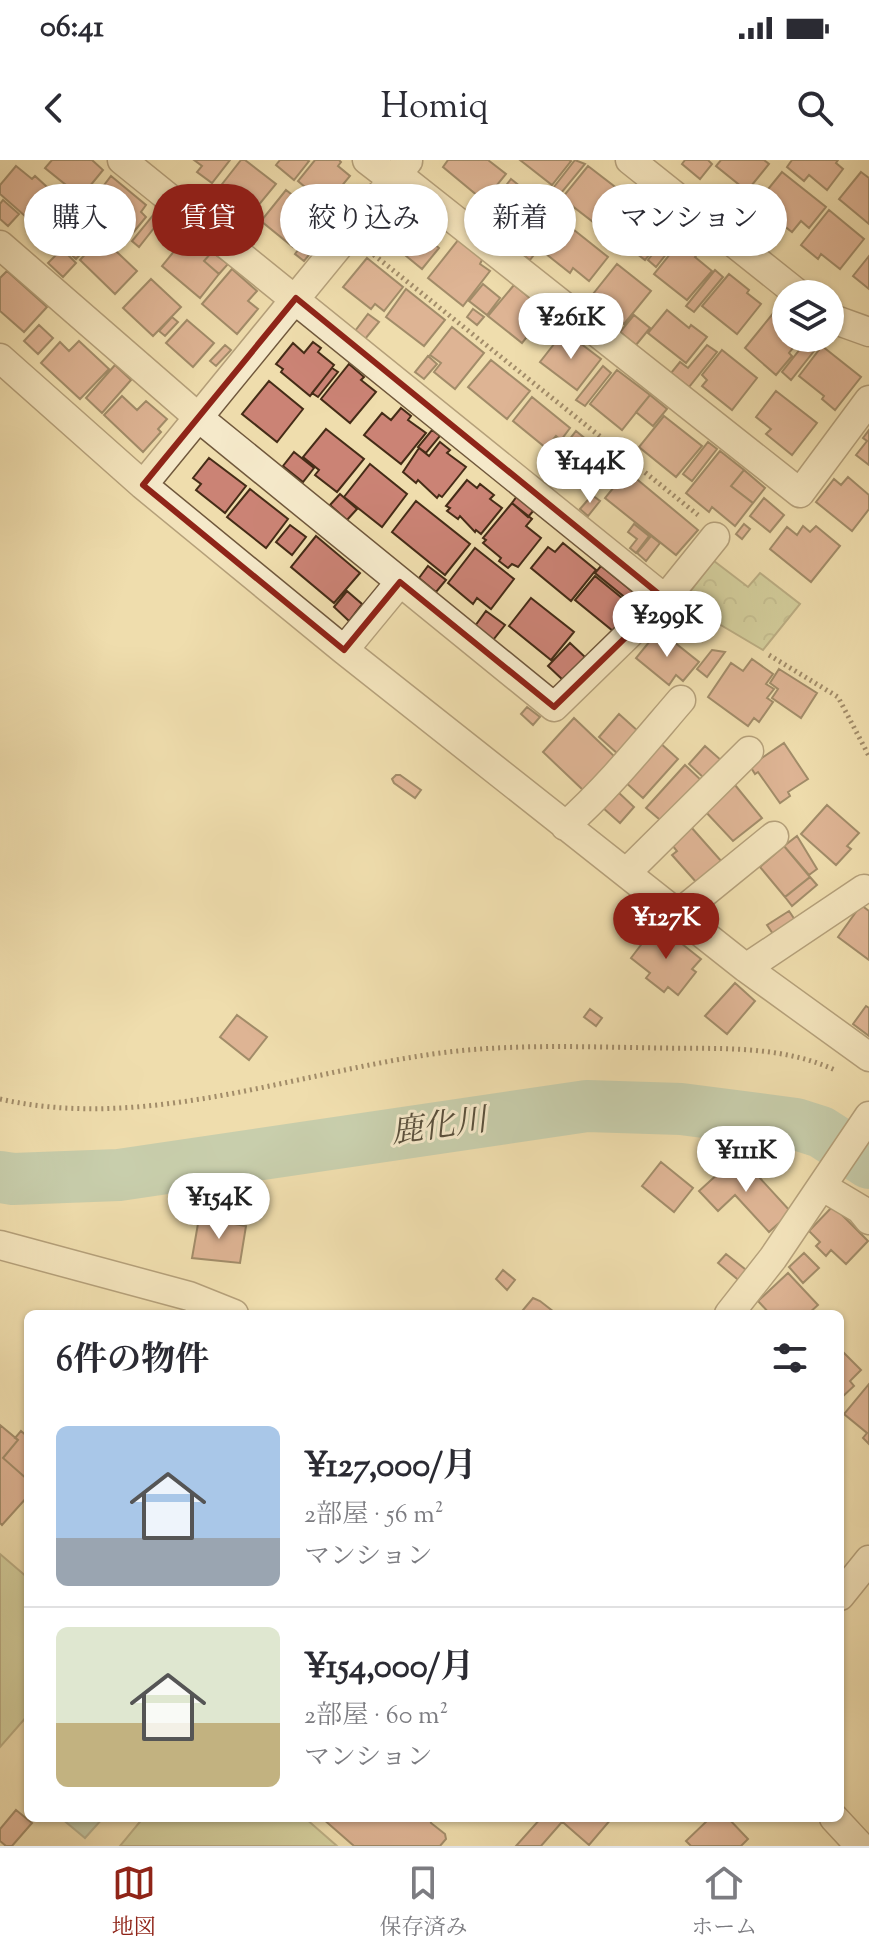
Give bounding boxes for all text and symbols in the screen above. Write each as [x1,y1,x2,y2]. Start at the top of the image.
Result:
text: 06:41 [40,7,104,50]
text: Homiq [380,82,489,134]
icon: back [32,86,76,130]
icon: search [793,86,837,130]
chip: 購入 [24,184,136,256]
chip: 賃貸 [152,184,264,256]
chip: 絞り込み [280,184,448,256]
chip: 新着 [464,184,576,256]
chip: マンション [592,184,787,256]
map controls [772,280,844,352]
button: layers [772,280,844,352]
pin: ¥261K [515,293,627,361]
text: ¥261K [537,300,605,337]
pin: ¥144K [534,437,646,505]
text: ¥144K [555,444,625,481]
pin: ¥299K [611,591,723,659]
text: ¥299K [631,598,703,635]
pin: ¥127K [610,893,722,961]
text: ¥127K [631,900,701,937]
water label: 鹿化川 [388,1098,493,1157]
pin: ¥111K [690,1126,802,1194]
text: ¥111K [715,1133,777,1170]
pin: ¥154K [163,1173,275,1241]
text: ¥154K [186,1180,252,1217]
icon: filters [768,1336,812,1380]
text: 6件の物件 [56,1337,209,1386]
text: ¥127,000/月 [304,1443,477,1492]
icon: home [120,1458,216,1554]
text: 2部屋 · 56 m² [304,1497,443,1534]
text: マンション [304,1539,433,1576]
text: ¥154,000/月 [304,1644,474,1693]
icon: home [120,1659,216,1755]
text: 2部屋 · 60 m² [304,1698,448,1735]
text: マンション [304,1740,433,1777]
tab: 地図 [112,1861,156,1945]
tab: 保存済み [379,1861,467,1945]
tab: ホーム [691,1861,757,1945]

